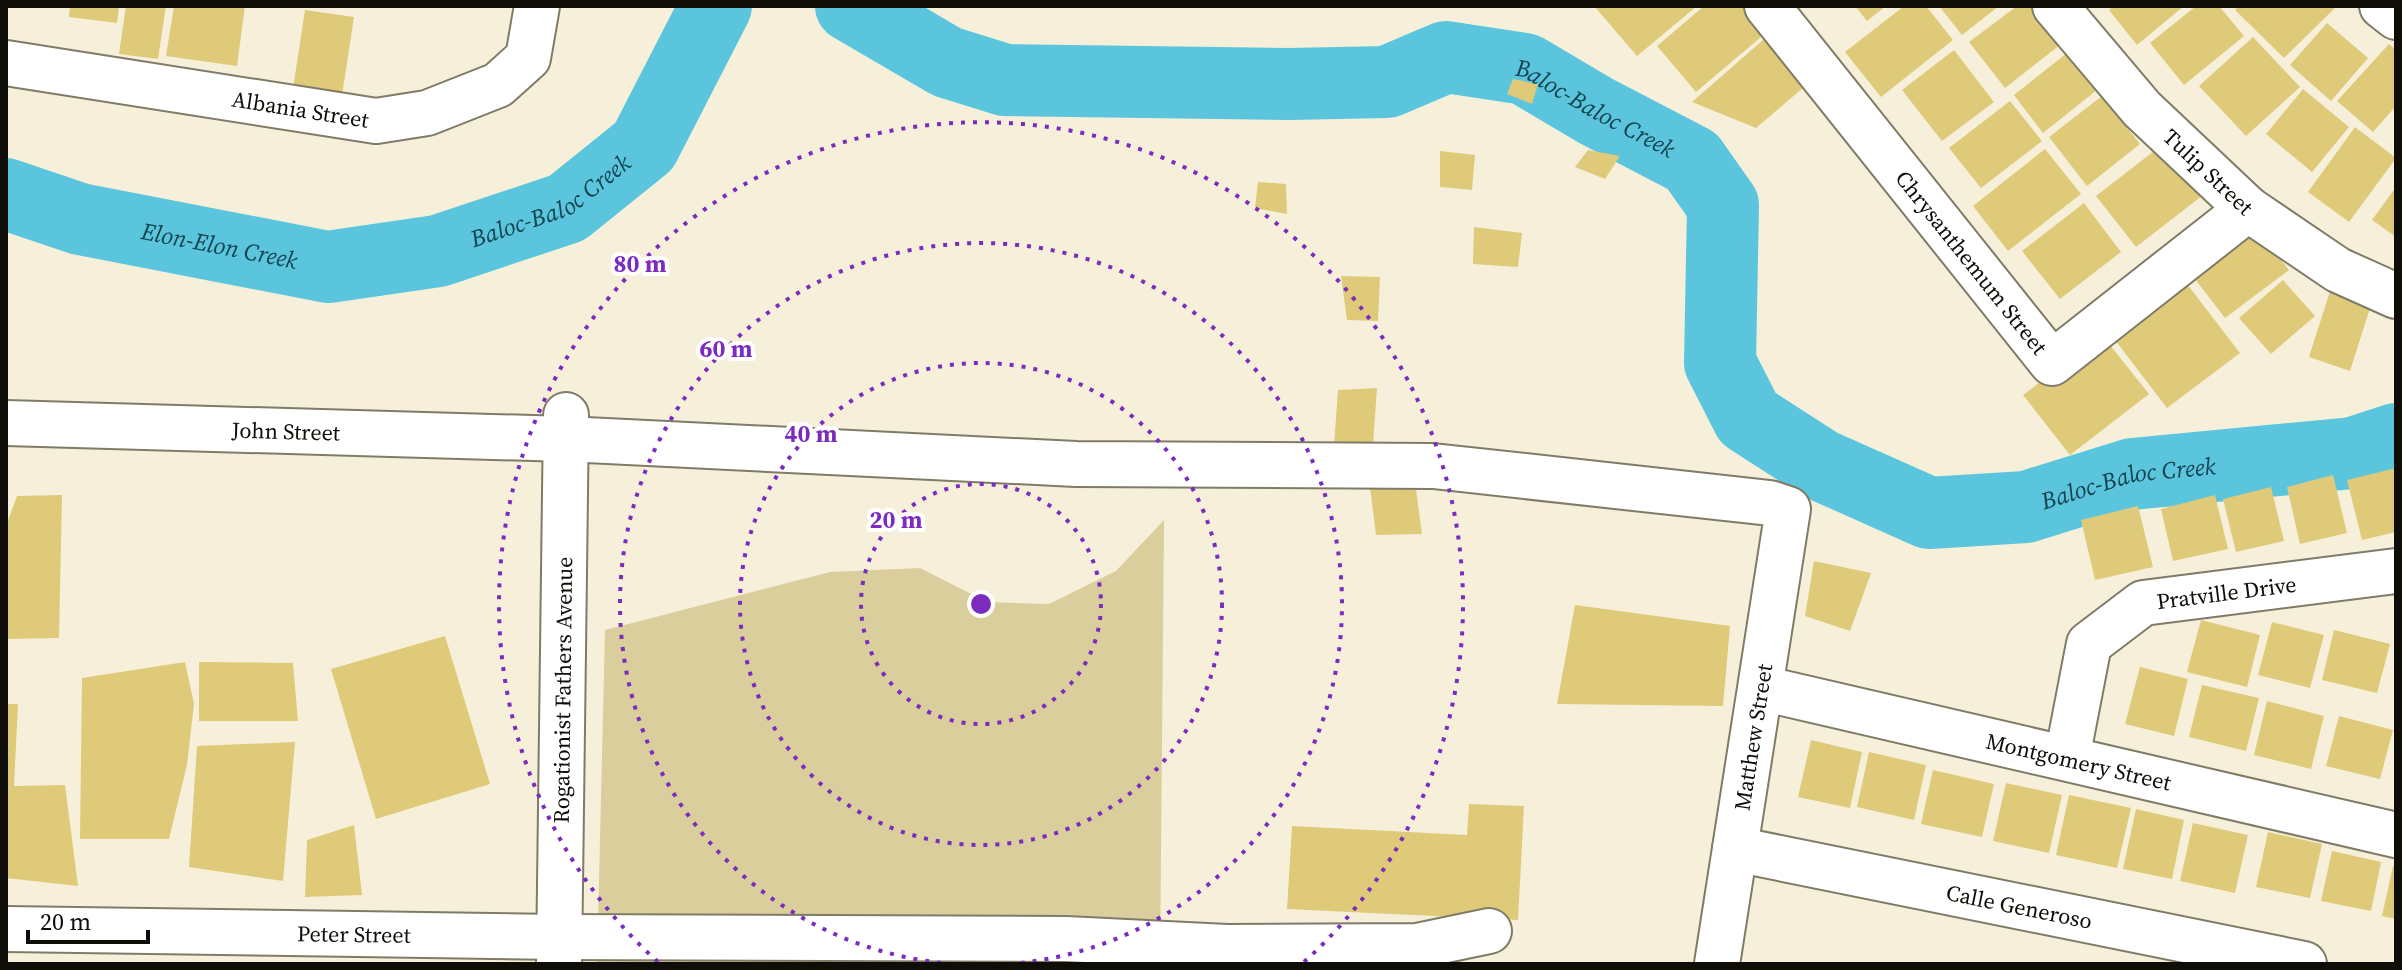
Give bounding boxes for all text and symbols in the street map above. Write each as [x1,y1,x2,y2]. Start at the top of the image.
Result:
water label: Baloc-Baloc Creek [1513,51,1681,166]
street label: Albania Street [230,84,372,135]
street label: Tulip Street [2157,122,2260,222]
water label: Baloc-Baloc Creek [465,146,638,255]
street label: Chrysanthemum Street [1889,164,2055,361]
water label: Elon-Elon Creek [137,214,301,277]
text: 80 m [614,247,667,280]
text: 60 m [700,332,753,365]
street label: John Street [230,414,341,448]
text: 40 m [785,417,838,450]
water label: Baloc-Baloc Creek [2036,449,2218,518]
text: 20 m [870,503,923,536]
street label: Rogationist Fathers Avenue [546,557,579,824]
street label: Pratville Drive [2155,569,2298,616]
centre of rings [967,590,995,618]
street label: Matthew Street [1727,661,1780,813]
street label: Montgomery Street [1983,726,2175,798]
street label: Calle Generoso [1944,877,2095,936]
scale bar [28,894,148,944]
text: 20 m [40,905,91,938]
street label: Peter Street [297,918,412,950]

